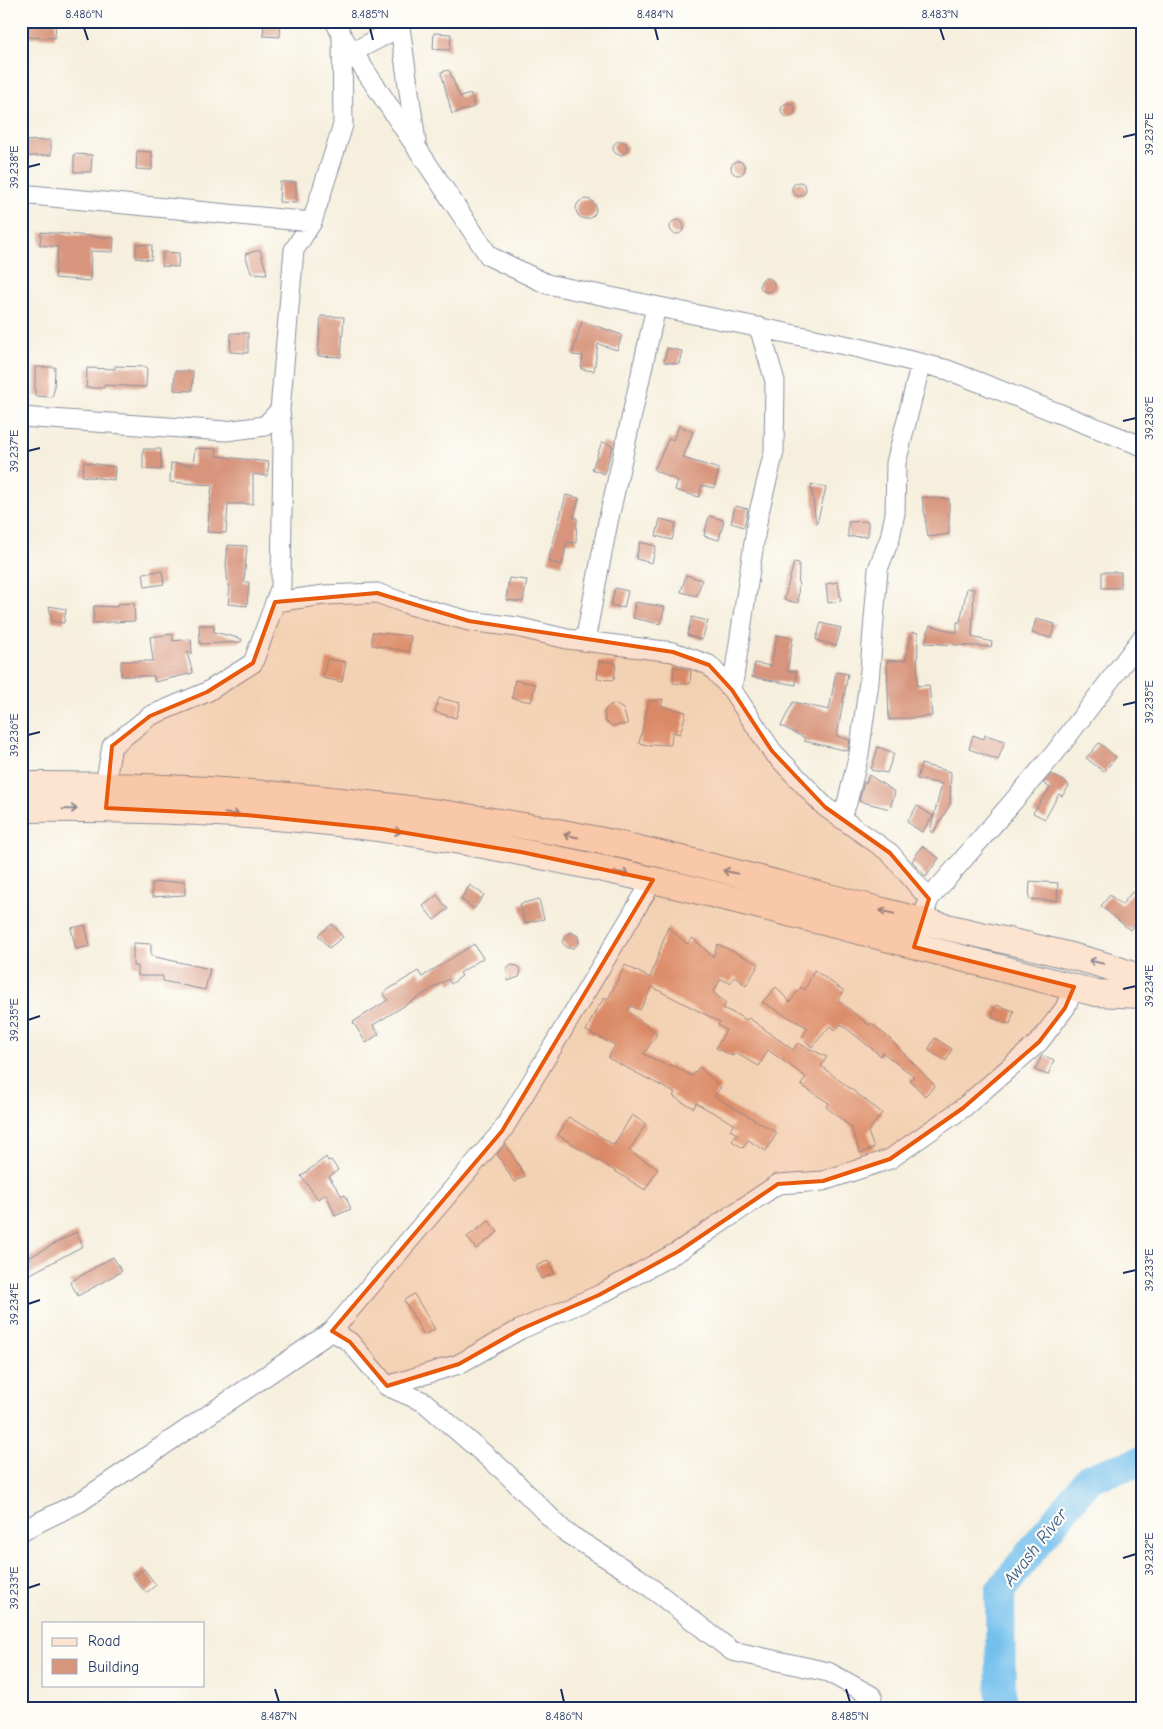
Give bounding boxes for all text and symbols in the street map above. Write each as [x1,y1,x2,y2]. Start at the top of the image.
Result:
text: 8.486°N [65,7,103,21]
text: 8.485°N [351,7,389,21]
text: 8.484°N [637,7,673,21]
text: 8.483°N [922,7,958,21]
text: 39.237°E [1142,113,1156,155]
text: 39.238°E [7,145,21,189]
text: 39.236°E [1142,396,1156,440]
text: 39.237°E [7,430,21,472]
text: 39.235°E [1142,680,1156,724]
text: 39.236°E [7,713,21,757]
one-way arrow [62,804,78,814]
one-way arrow [224,810,240,819]
one-way arrow [386,826,402,836]
one-way arrow [564,831,580,840]
one-way arrow [722,867,738,876]
one-way arrow [614,869,630,879]
one-way arrow [879,907,895,917]
one-way arrow [1089,957,1105,966]
text: 39.234°E [1142,965,1156,1007]
text: 39.235°E [7,998,21,1042]
text: 39.233°E [1142,1249,1156,1291]
text: 39.234°E [7,1283,21,1325]
water label: Awash River [998,1504,1073,1591]
text: 39.232°E [1142,1532,1156,1576]
text: 39.233°E [7,1567,21,1609]
legend [42,1622,205,1686]
text: Road [88,1632,120,1650]
text: Building [88,1658,139,1676]
text: 8.487°N [261,1709,297,1723]
text: 8.486°N [545,1709,583,1723]
text: 8.485°N [831,1709,869,1723]

